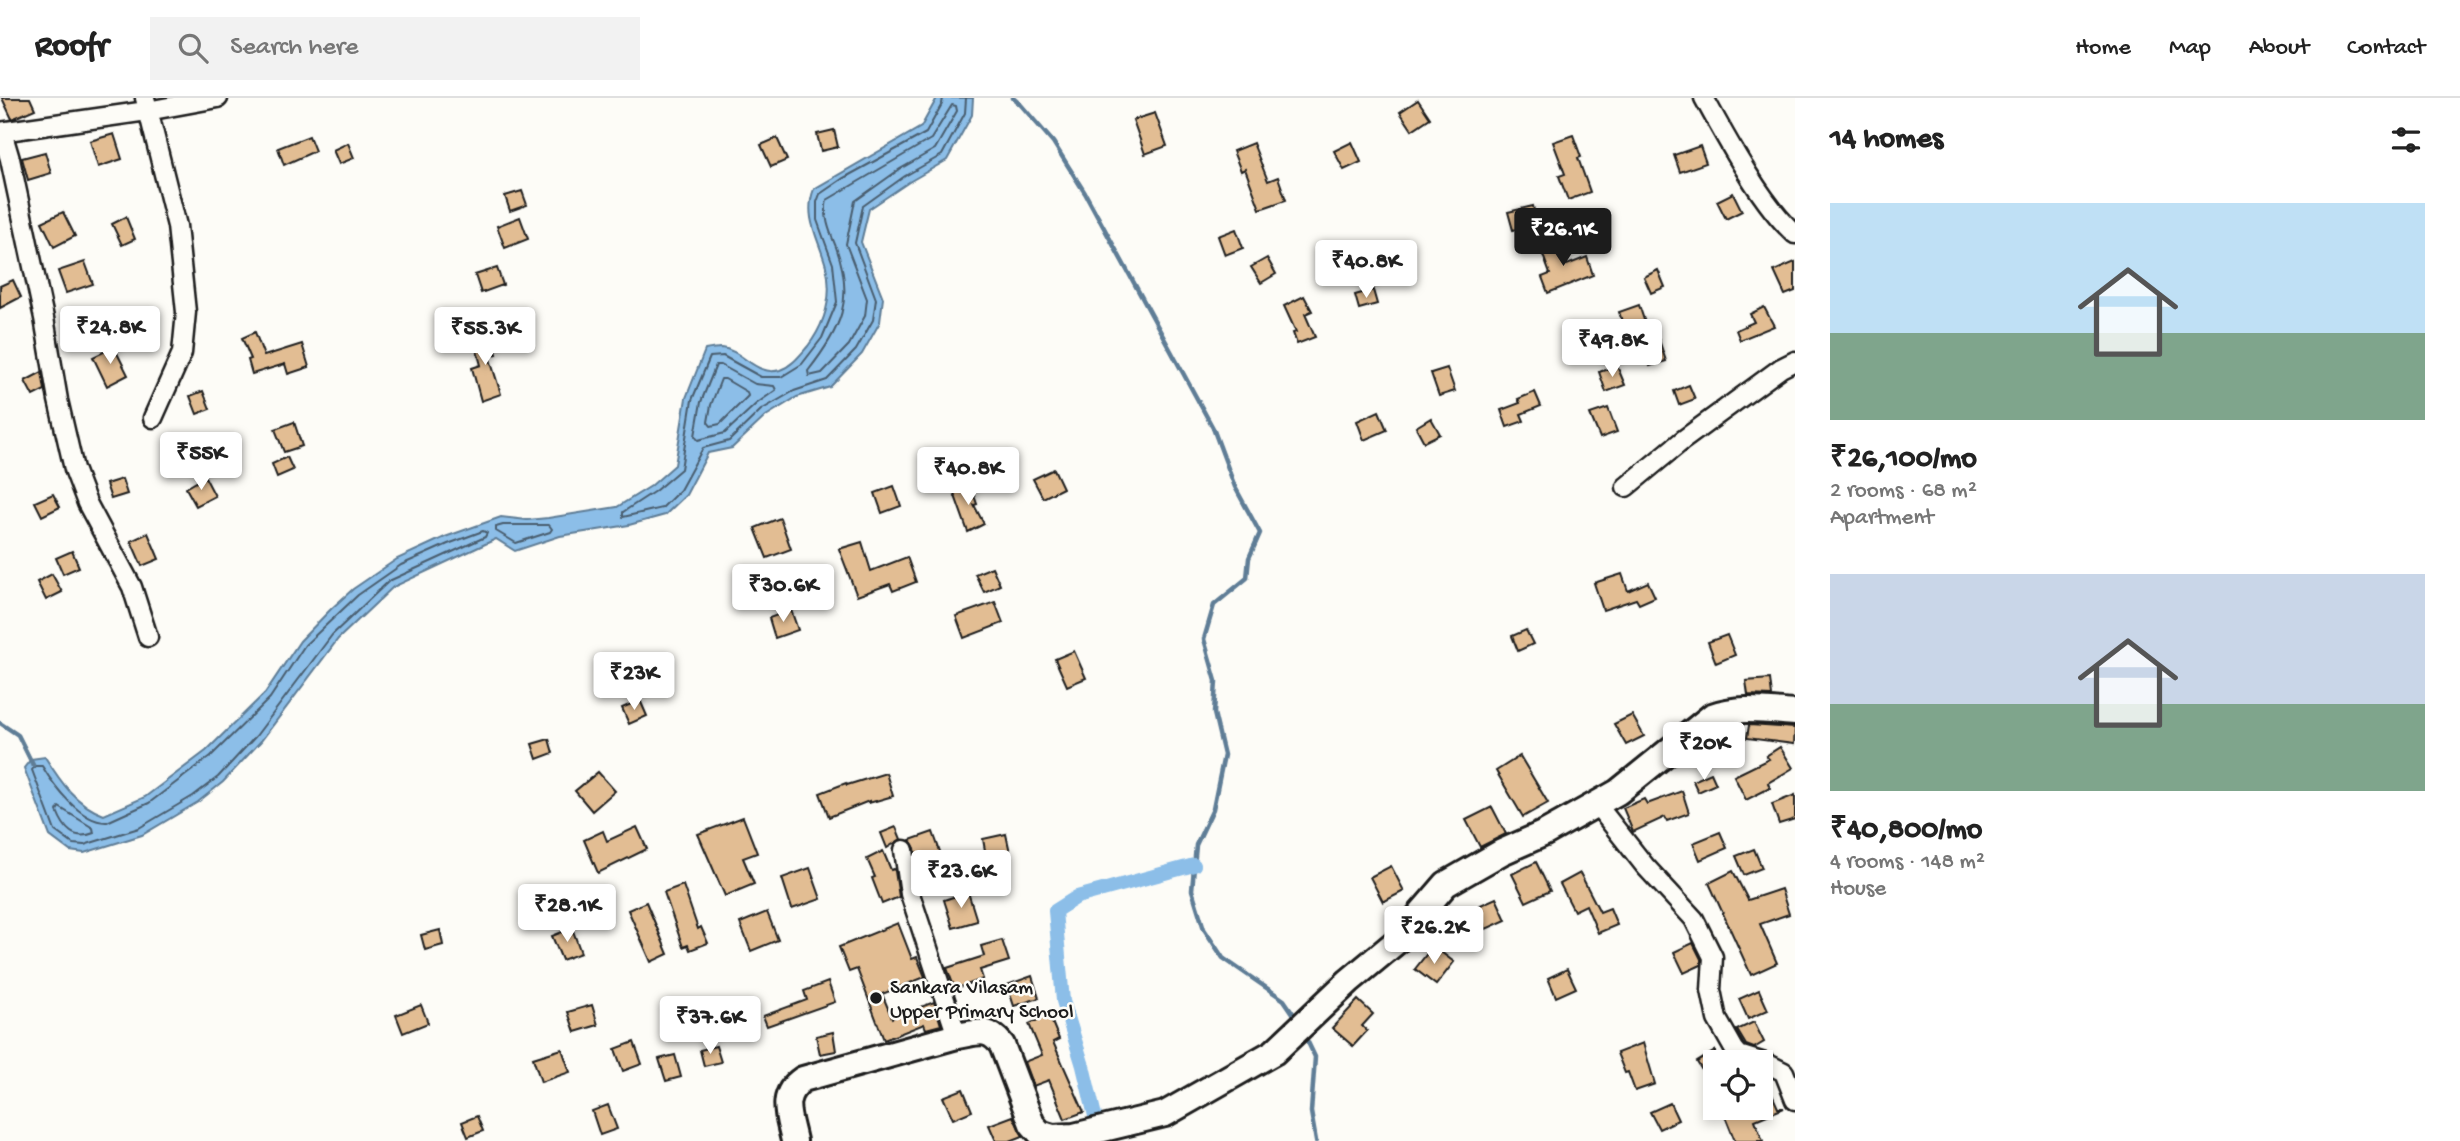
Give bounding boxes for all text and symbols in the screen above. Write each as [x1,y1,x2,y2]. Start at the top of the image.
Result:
search box [150,17,640,80]
text: Roofr [35,29,108,67]
icon: search [174,29,212,67]
text: Search here [230,33,358,64]
text: Home [2075,34,2131,63]
text: Map [2169,34,2211,63]
text: About [2249,34,2309,63]
text: Contact [2347,34,2425,63]
icon: filters [2387,121,2425,159]
text: 14 homes [1830,123,1943,158]
pin: ₹26.1K [1506,208,1620,268]
text: ₹26.1K [1530,217,1596,244]
pin: ₹40.8K [1309,240,1423,300]
text: ₹40.8K [1331,249,1401,276]
icon: home [2065,249,2191,375]
pin: ₹24.8K [53,306,167,366]
pin: ₹55.3K [428,308,542,367]
text: ₹24.8K [76,315,144,342]
text: ₹55.3K [450,316,520,343]
pin: ₹49.8K [1555,320,1669,379]
text: ₹49.8K [1578,328,1646,355]
pin: ₹55K [160,432,242,492]
text: ₹55K [176,441,226,468]
text: ₹26,100/mo [1830,443,1977,478]
pin: ₹40.8K [911,448,1025,507]
text: ₹40.8K [933,456,1003,483]
text: 2 rooms · 68 m² [1830,478,1977,505]
text: Apartment [1830,505,1934,532]
pin: ₹30.6K [726,564,840,624]
text: ₹30.6K [748,573,818,600]
icon: home [2065,620,2191,746]
pin: ₹23K [593,652,675,712]
text: ₹23K [609,661,659,688]
pin: ₹20K [1663,722,1745,782]
text: ₹20K [1679,731,1729,758]
text: ₹40,800/mo [1830,814,1982,849]
text: 4 rooms · 148 m² [1830,849,1985,876]
pin: ₹23.6K [904,850,1018,910]
text: ₹23.6K [927,859,995,886]
text: House [1830,876,1886,903]
pin: ₹28.1K [510,884,624,944]
text: ₹28.1K [534,893,600,920]
pin: ₹26.2K [1377,906,1491,966]
text: ₹26.2K [1400,915,1468,942]
place label: Sankara Vilasam Upper Primary School [890,977,1074,1026]
marker: Sankara Vilasam Upper Primary School [868,990,884,1006]
pin: ₹37.6K [653,996,767,1056]
text: ₹37.6K [676,1005,744,1032]
map controls [1703,1050,1773,1120]
button: locate [1703,1050,1773,1120]

